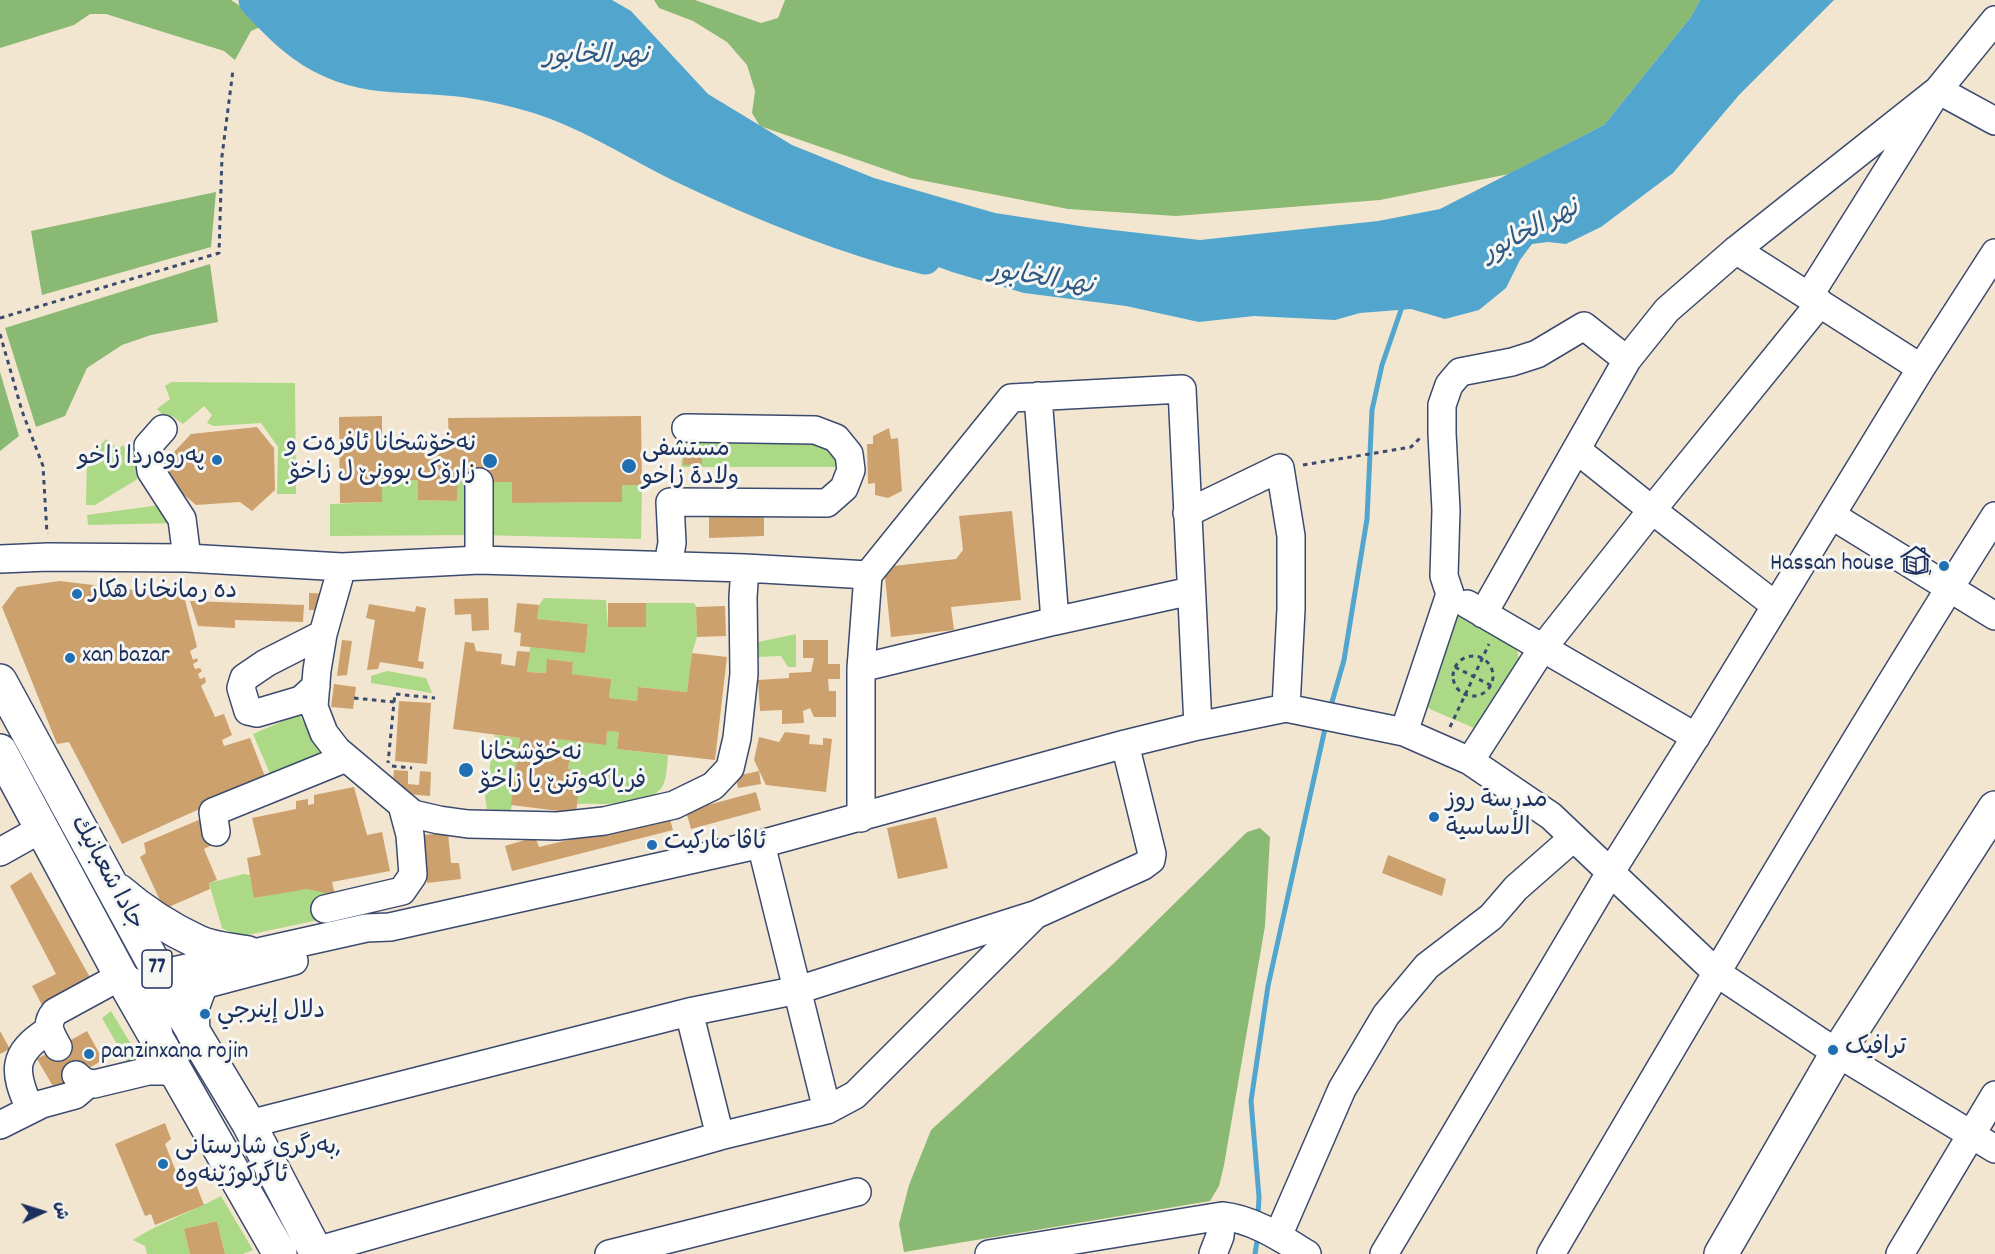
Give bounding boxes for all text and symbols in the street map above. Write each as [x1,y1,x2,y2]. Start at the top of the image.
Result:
water label: نهر الخابور [544,42,648,74]
water label: نهر الخابور [1478,195,1586,271]
water label: نهر الخابور [987,257,1095,305]
place label: نەخۆشخانا ئافرەت و زارۆک بوونێ ل زاخۆ [286,433,476,489]
place label: مستشفى ولادة زاخو [642,438,739,494]
place label: په‌روه‌ردا زاخو [78,446,205,474]
marker: نەخۆشخانا ئافرەت و زارۆک بوونێ ل زاخۆ [481,452,499,470]
marker: په‌روه‌ردا زاخو [210,453,224,467]
marker: مستشفى ولادة زاخو [620,457,638,475]
place label: Hassan house 🏠 [1770,552,1932,580]
marker: Hassan house 🏠 [1937,559,1951,573]
place label: ده رمانخانا هكار [89,580,237,608]
marker: ده رمانخانا هكار [70,587,84,601]
place label: xan bazar [82,644,170,672]
marker: xan bazar [63,651,77,665]
place label: نه‌خۆشخانا فرياكه‌وتنێ يا زاخۆ [480,742,646,798]
marker: نه‌خۆشخانا فرياكه‌وتنێ يا زاخۆ [457,761,475,779]
place label: مدرسة روز الأساسية [1446,789,1548,845]
marker: مدرسة روز الأساسية [1427,810,1441,824]
street label: جادا شعبانيك [62,812,148,936]
place label: ئاڤا ماركيت [664,831,766,859]
marker: ئاڤا ماركيت [645,838,659,852]
road number: 77 [142,950,172,988]
place label: دلال إينرجي [217,1000,325,1028]
marker: دلال إينرجي [198,1007,212,1021]
place label: ترافیک [1845,1036,1906,1064]
place label: panzinxana rojin [101,1040,248,1068]
marker: ترافیک [1826,1043,1840,1057]
marker: panzinxana rojin [82,1047,96,1061]
place label: بەرگری شارستانی, ئاگرکوژێنەوە [175,1136,341,1192]
marker: بەرگری شارستانی, ئاگرکوژێنەوە [156,1157,170,1171]
north arrow [12,1182,72,1242]
text: ش [48,1201,73,1220]

